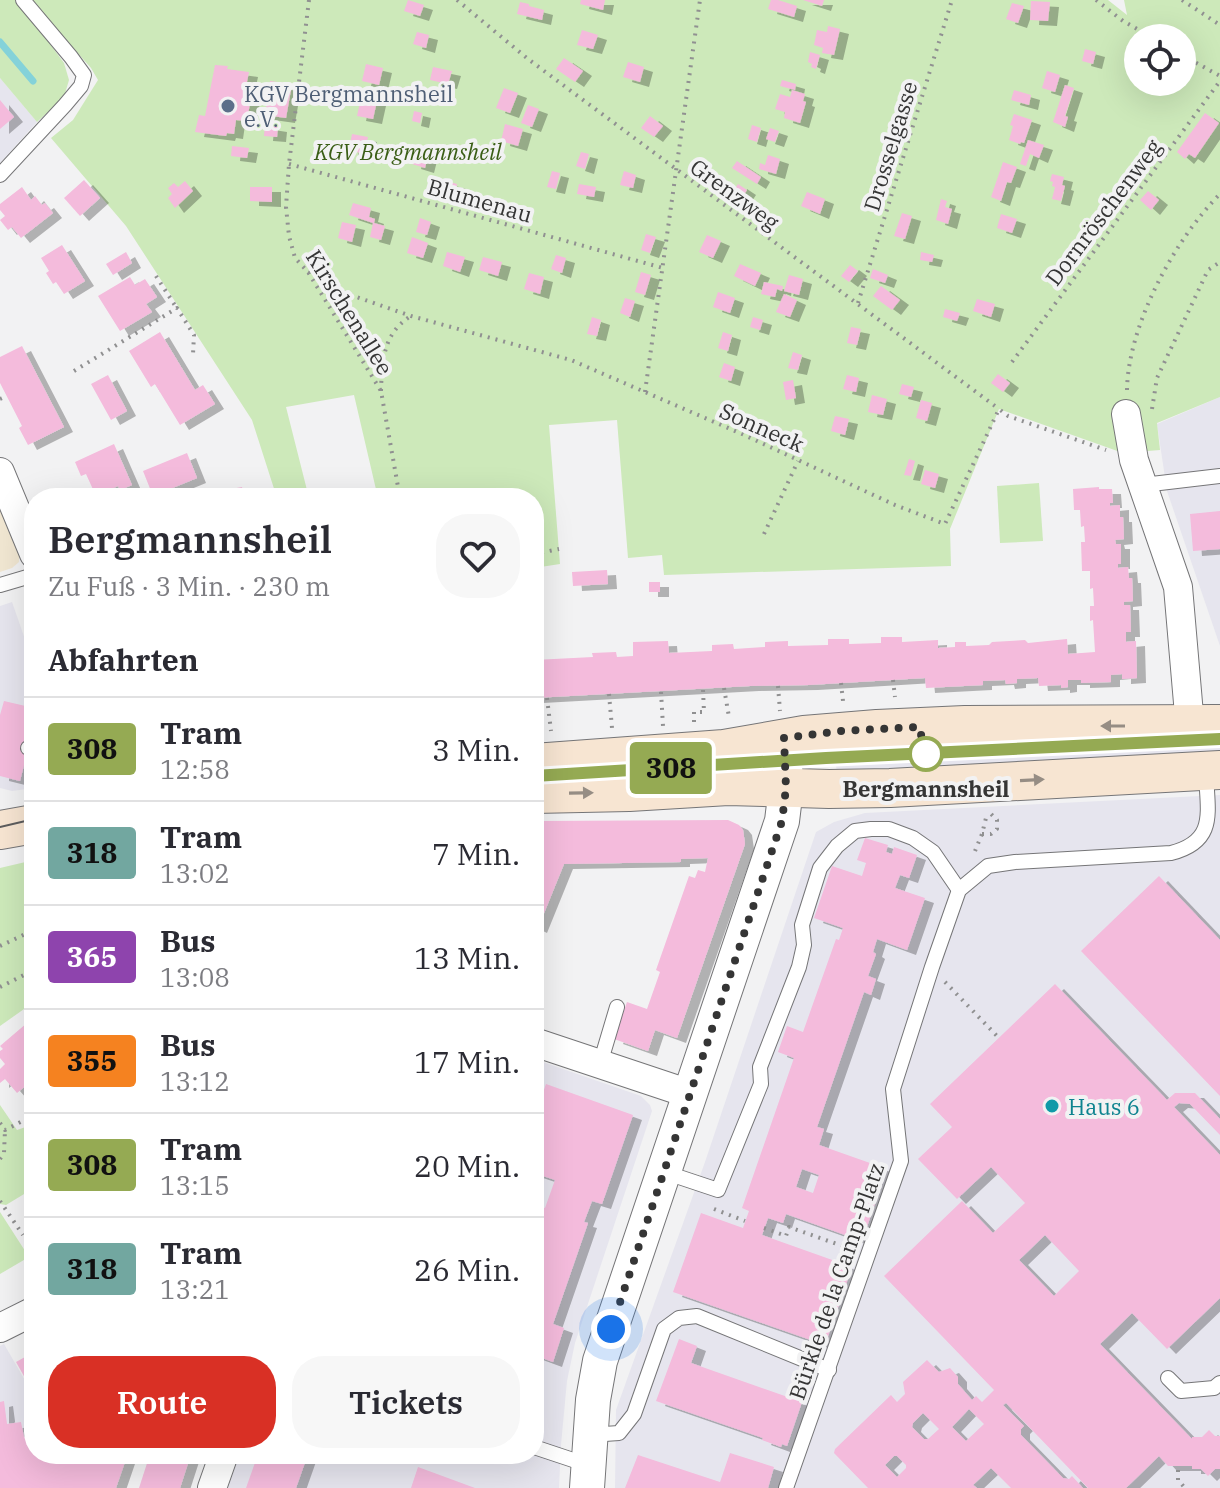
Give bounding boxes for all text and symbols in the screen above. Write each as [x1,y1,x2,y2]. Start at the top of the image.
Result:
map controls [1124,24,1196,96]
button: locate [1124,24,1196,96]
street label: Drosselgasse [856,77,924,215]
place label: KGV Bergmannsheil e.V. [244,79,453,133]
marker: KGV Bergmannsheil e.V. [219,97,237,115]
street label: Dornröschenweg [1038,133,1168,291]
park label: KGV Bergmannsheil [313,137,503,166]
street label: Grenzweg [685,152,785,236]
street label: Blumenau [424,171,536,229]
street label: Kirschenallee [300,244,400,380]
street label: Sonneck [715,396,809,458]
text: Bergmannsheil [48,514,332,563]
button: heart [436,514,520,598]
text: Zu Fuß · 3 Min. · 230 m [48,569,330,603]
text: Abfahrten [48,640,199,679]
text: Tram [160,713,242,752]
one-way arrow [1100,720,1125,732]
text: 308 [67,730,117,767]
text: 3 Min. [432,730,520,769]
marker: Bergmannsheil [909,737,943,771]
line badge: 308 [625,742,717,794]
text: 308 [646,749,696,786]
text: 12:58 [160,752,230,786]
one-way arrow [1020,773,1045,786]
place label: Bergmannsheil [843,774,1009,803]
one-way arrow [569,787,594,799]
text: Tram [160,817,242,856]
text: 318 [67,834,117,871]
text: 7 Min. [432,834,520,873]
text: 13:02 [160,856,230,890]
text: Bus [160,921,215,960]
text: 365 [67,938,117,975]
text: 13 Min. [414,938,520,977]
text: 13:08 [160,960,230,994]
text: Bus [160,1025,215,1064]
text: 355 [67,1042,117,1079]
text: 17 Min. [414,1042,520,1081]
text: 13:12 [160,1064,230,1098]
place label: Haus 6 [1068,1092,1140,1121]
marker: Haus 6 [1043,1097,1061,1115]
text: Tram [160,1129,242,1168]
text: 308 [67,1146,117,1183]
text: 20 Min. [414,1146,520,1185]
street label: Bürkle de la Camp-Platz [782,1159,890,1403]
text: 13:15 [160,1168,230,1202]
text: Tram [160,1233,242,1272]
text: 318 [67,1250,117,1287]
text: 26 Min. [414,1250,520,1289]
text: 13:21 [160,1272,230,1306]
your location [591,1309,631,1349]
button: Route [48,1356,276,1448]
button: Tickets [292,1356,520,1448]

